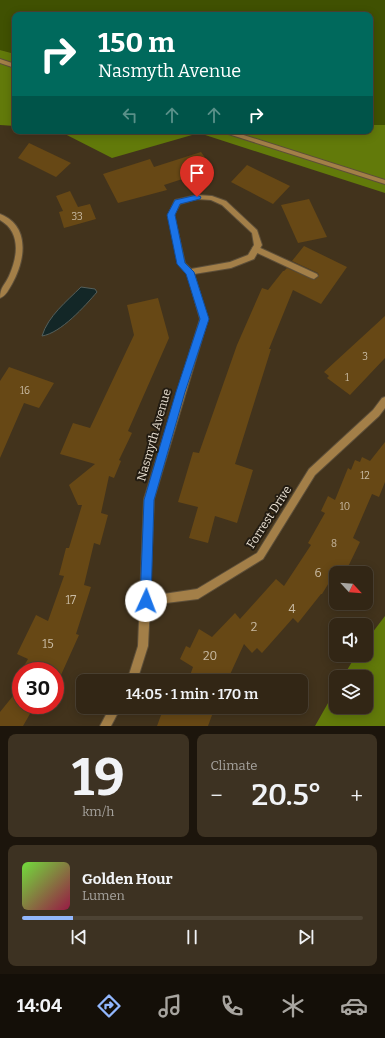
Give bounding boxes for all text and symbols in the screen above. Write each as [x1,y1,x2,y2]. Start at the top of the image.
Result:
text: 150 m [98,26,175,59]
icon: right [32,28,84,80]
text: Nasmyth Avenue [98,60,241,82]
icon: left [119,104,141,126]
icon: ahead [161,104,183,126]
icon: ahead [203,104,225,126]
icon: right [245,104,267,126]
pin [180,156,214,197]
icon: arrive [186,162,208,184]
house number: 33 [71,211,83,223]
house number: 3 [362,351,368,363]
house number: 1 [345,372,349,384]
house number: 16 [20,385,30,397]
street label: Nasmyth Avenue [134,387,174,483]
house number: 12 [360,470,370,482]
street label: Forrest Drive [244,483,294,551]
house number: 10 [340,501,350,513]
house number: 8 [331,538,337,550]
house number: 6 [314,566,322,580]
north arrow [329,566,373,610]
map controls [329,566,373,714]
position arrow [125,580,167,622]
house number: 17 [66,593,76,607]
house number: 4 [288,602,296,616]
button: sound [329,618,373,662]
house number: 2 [251,620,257,634]
house number: 15 [42,637,54,651]
house number: 20 [203,649,217,663]
speed limit sign: 30 [12,662,64,714]
button: layers [329,670,373,714]
text: 14:05 · 1 min · 170 m [126,685,258,703]
text: 19 [72,746,125,809]
text: Climate [211,758,257,773]
text: 20.5° [251,777,322,813]
text: − [211,782,223,809]
text: + [350,782,363,809]
text: km/h [82,804,114,819]
text: Golden Hour [82,870,173,888]
text: Lumen [82,888,125,903]
icon: previous [68,926,90,948]
icon: pause [181,926,203,948]
icon: next [295,926,317,948]
icon: directions [95,992,123,1020]
icon: music [156,992,184,1020]
icon: phone [218,992,246,1020]
icon: climate [279,992,307,1020]
icon: car [340,992,368,1020]
text: 14:04 [17,995,62,1017]

